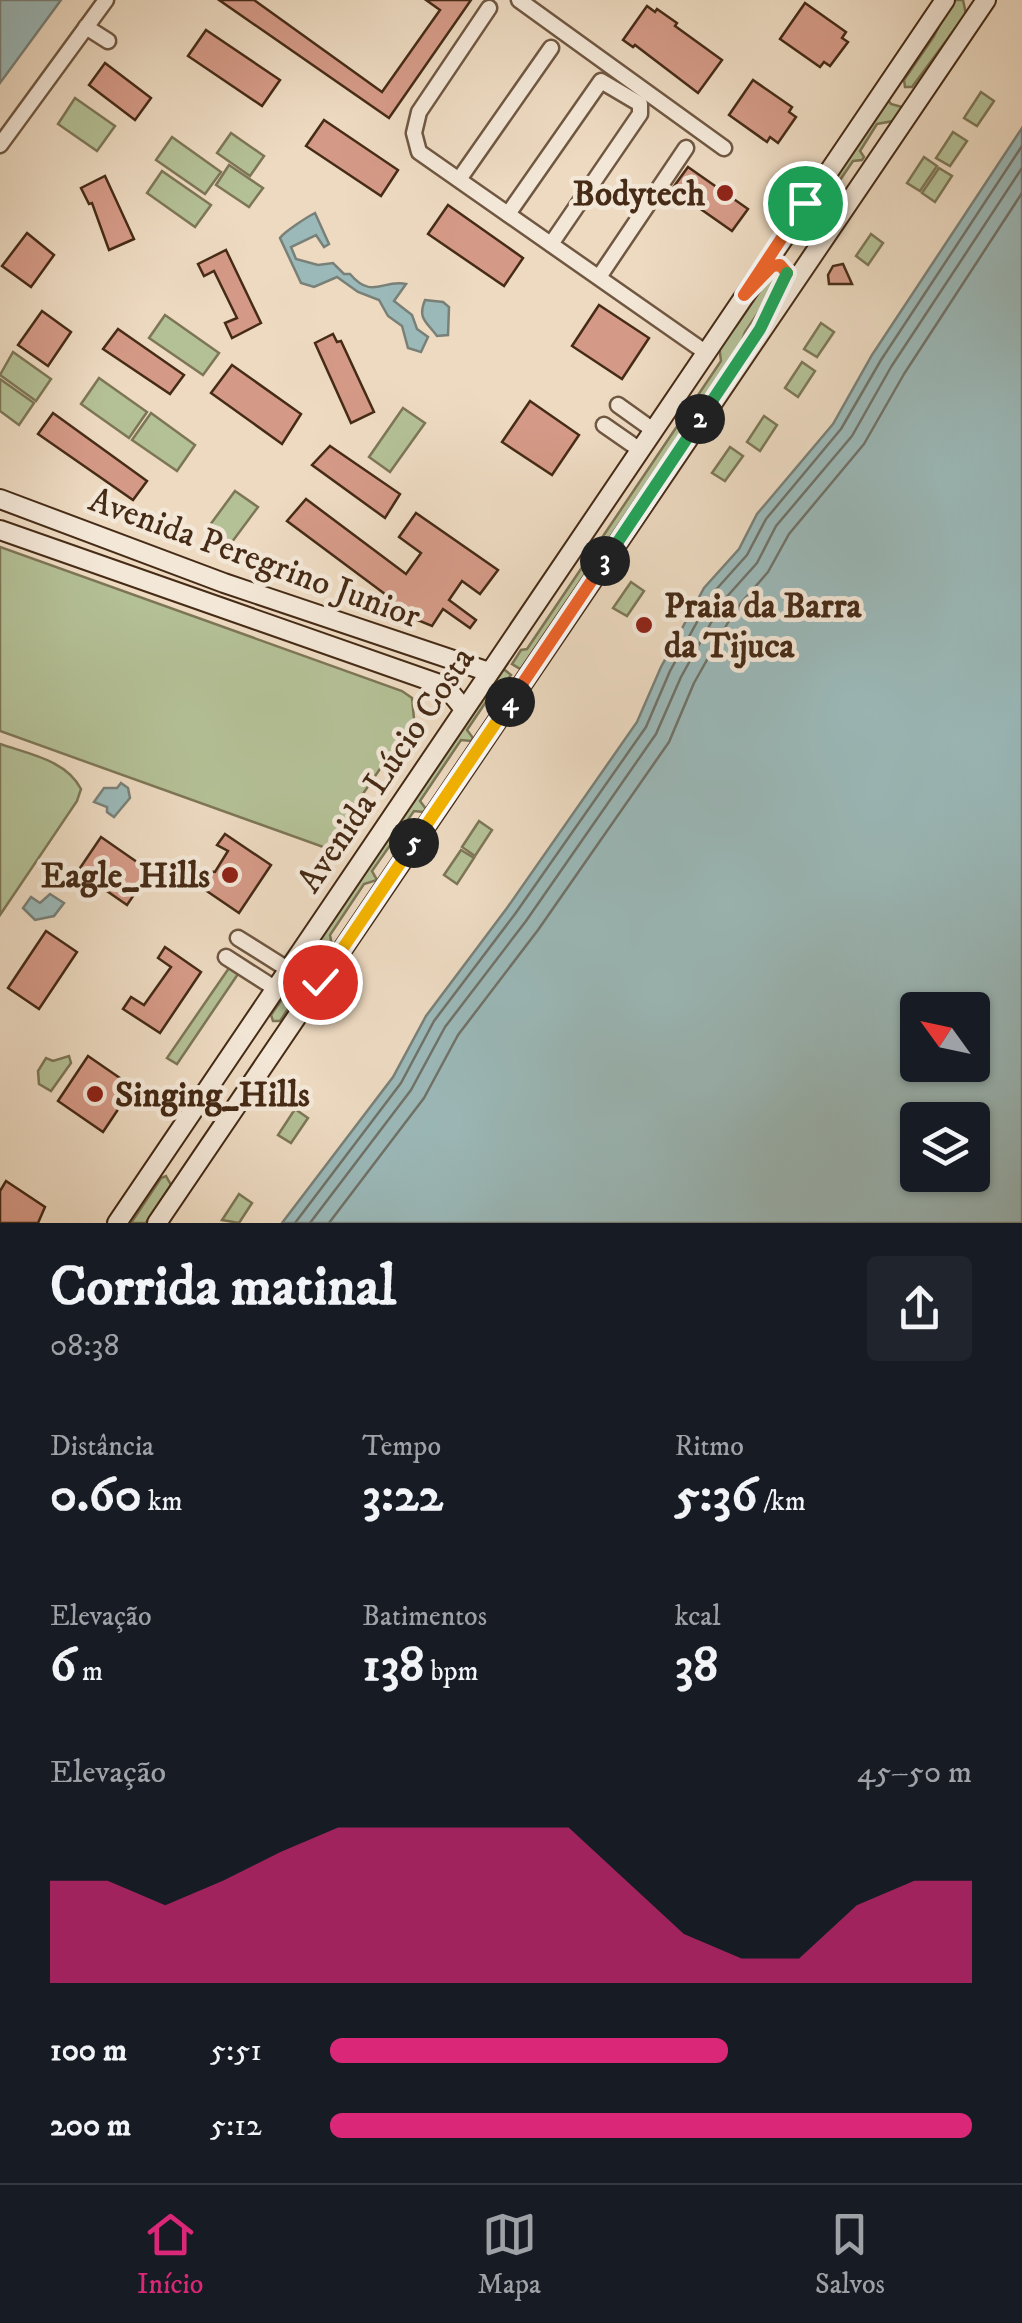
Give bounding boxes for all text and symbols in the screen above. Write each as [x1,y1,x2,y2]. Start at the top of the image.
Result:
pin [763,161,848,246]
place label: Bodytech [573,173,706,217]
icon: arrive [778,176,833,231]
marker: Bodytech [714,182,736,204]
pin: 2 [675,394,725,444]
text: 2 [693,401,707,436]
street label: Avenida Peregrino Junior [83,478,426,639]
pin: 3 [580,536,630,586]
text: 3 [600,543,610,578]
place label: Praia da Barra da Tijuca [664,585,863,669]
marker: Praia da Barra da Tijuca [633,614,655,636]
street label: Avenida Lúcio Costa [288,639,485,902]
pin: 4 [485,677,535,727]
text: 4 [502,684,518,719]
pin: 5 [389,818,439,868]
text: 5 [407,825,421,860]
place label: Eagle_Hills [41,855,210,899]
marker: Eagle_Hills [219,864,241,886]
pin [278,940,363,1025]
icon: check [293,955,348,1010]
north arrow [900,992,990,1082]
map controls [900,992,990,1192]
place label: Singing_Hills [115,1074,310,1118]
marker: Singing_Hills [84,1083,106,1105]
button: layers [900,1102,990,1192]
text: Corrida matinal [50,1254,396,1323]
button: share [867,1256,972,1361]
text: 08:38 [50,1326,120,1366]
text: Distância [50,1429,154,1464]
text: Tempo [362,1429,441,1464]
text: Ritmo [675,1429,744,1464]
text: 0.60 [50,1464,142,1527]
text: 3:22 [362,1464,443,1527]
text: 5:36 [675,1464,757,1527]
text: km [142,1484,183,1519]
text: /km [757,1484,806,1519]
text: Elevação [50,1599,152,1634]
text: Batimentos [362,1599,487,1634]
text: kcal [675,1599,721,1634]
text: 6 [50,1634,76,1697]
text: 138 [362,1634,424,1697]
text: 38 [675,1634,718,1697]
text: m [76,1654,103,1689]
text: bpm [424,1654,479,1689]
text: Elevação [50,1753,166,1793]
text: 45–50 m [857,1753,972,1793]
text: 100 m [50,2031,127,2071]
text: 5:51 [210,2031,262,2071]
text: 200 m [50,2106,131,2146]
text: 5:12 [210,2106,262,2146]
tab: Início [137,2207,203,2302]
tab: Mapa [477,2207,541,2302]
tab: Salvos [815,2207,885,2302]

